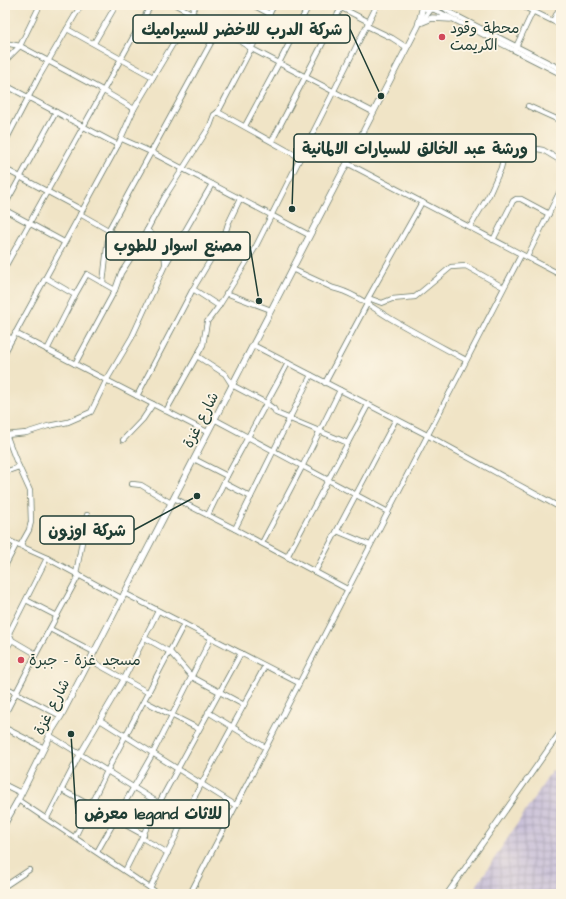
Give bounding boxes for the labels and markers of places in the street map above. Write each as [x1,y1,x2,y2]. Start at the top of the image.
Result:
callout: شركة الدرب للاخضر للسيراميك [133,15,350,43]
place label: محطة وقود الكريمت [450,18,520,56]
marker: محطة وقود الكريمت [437,32,447,42]
callout: ورشة عبد الخالق للسيارات الالمانية [294,134,536,162]
callout: مصنع اسوار للطوب [106,232,250,260]
callout: شركة اوزون [40,516,134,544]
place label: مسجد غزة - جبرة [29,650,141,671]
marker: مسجد غزة - جبرة [16,655,26,665]
callout: معرض legand للاثاث [76,800,229,828]

